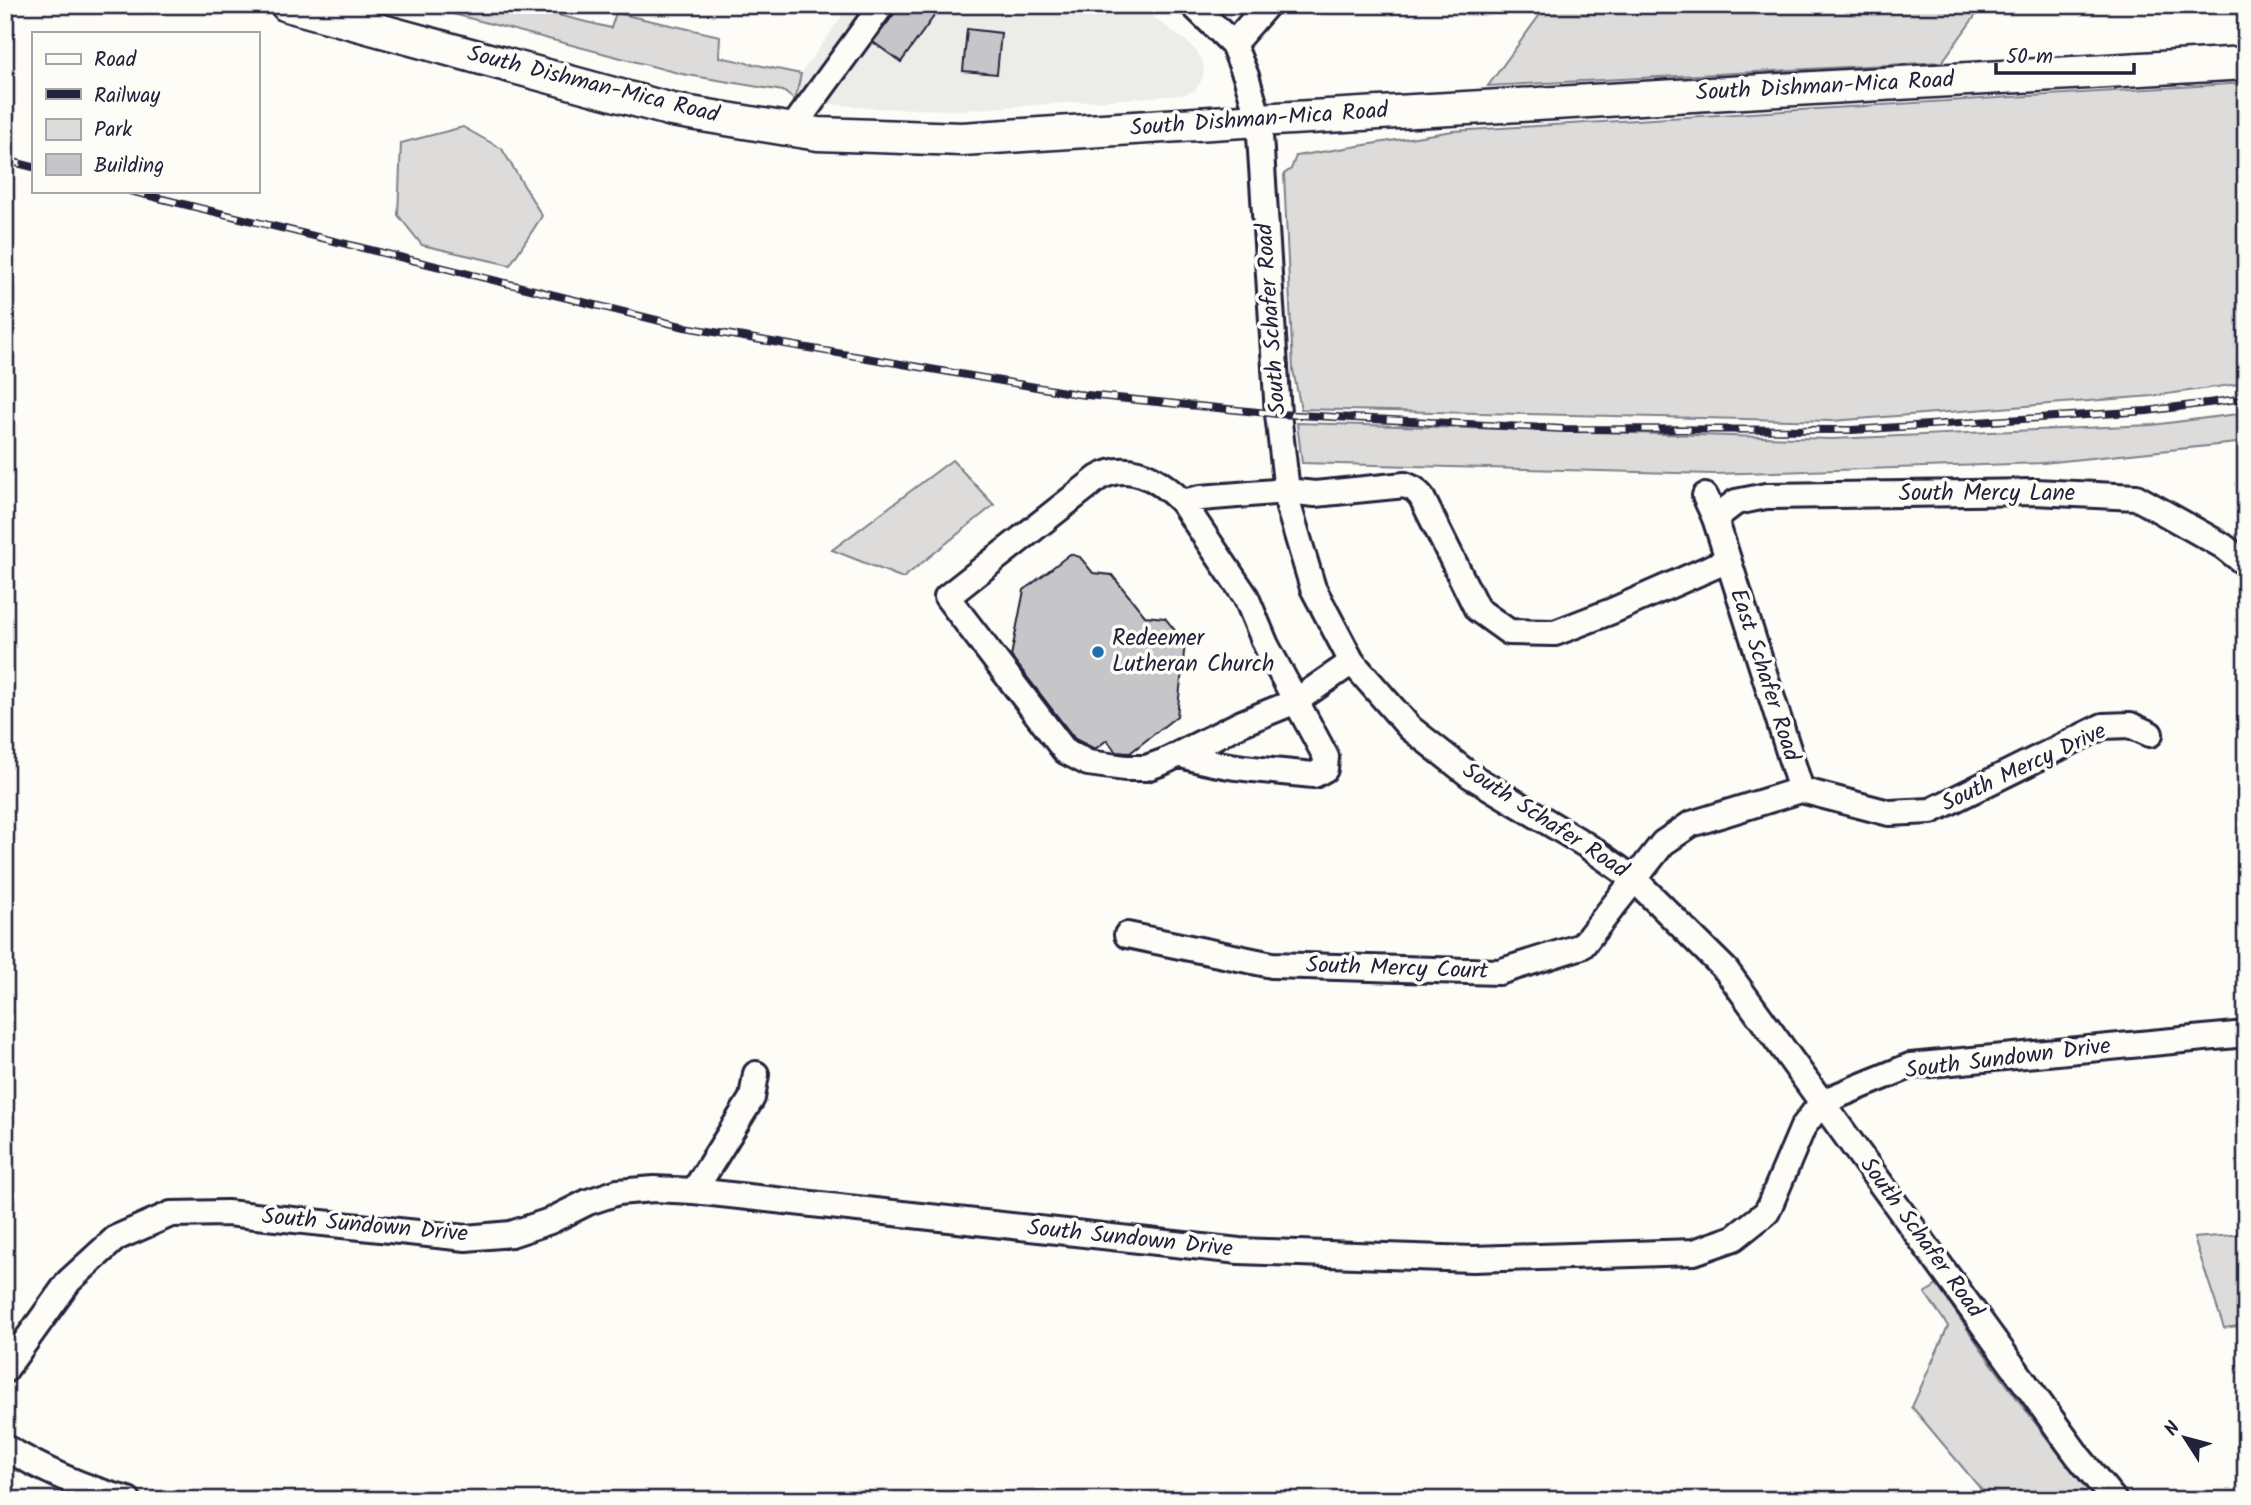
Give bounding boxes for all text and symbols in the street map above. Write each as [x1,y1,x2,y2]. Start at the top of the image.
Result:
legend [32,32,259,192]
scale bar [1996,32,2134,76]
street label: South Dishman-Mica Road [463,36,723,134]
text: 50 m [2006,41,2053,74]
text: Road [94,44,137,77]
street label: South Dishman-Mica Road [1695,62,1956,112]
text: Railway [94,80,160,113]
street label: South Dishman-Mica Road [1129,93,1390,147]
text: Park [94,114,132,147]
text: Building [94,150,164,183]
street label: South Schafer Road [1247,222,1297,416]
street label: South Mercy Lane [1899,476,2075,512]
street label: East Schafer Road [1719,584,1809,766]
place label: Redeemer Lutheran Church [1112,621,1274,683]
marker: Redeemer Lutheran Church [1090,644,1106,660]
street label: South Mercy Drive [1936,714,2112,822]
street label: South Schafer Road [1455,754,1636,889]
street label: South Mercy Court [1305,948,1490,990]
street label: South Sundown Drive [1903,1029,2113,1089]
street label: South Schafer Road [1850,1150,1992,1327]
street label: South Sundown Drive [261,1199,469,1253]
street label: South Sundown Drive [1025,1210,1235,1268]
north arrow [2150,1404,2220,1474]
text: N [2157,1416,2189,1443]

